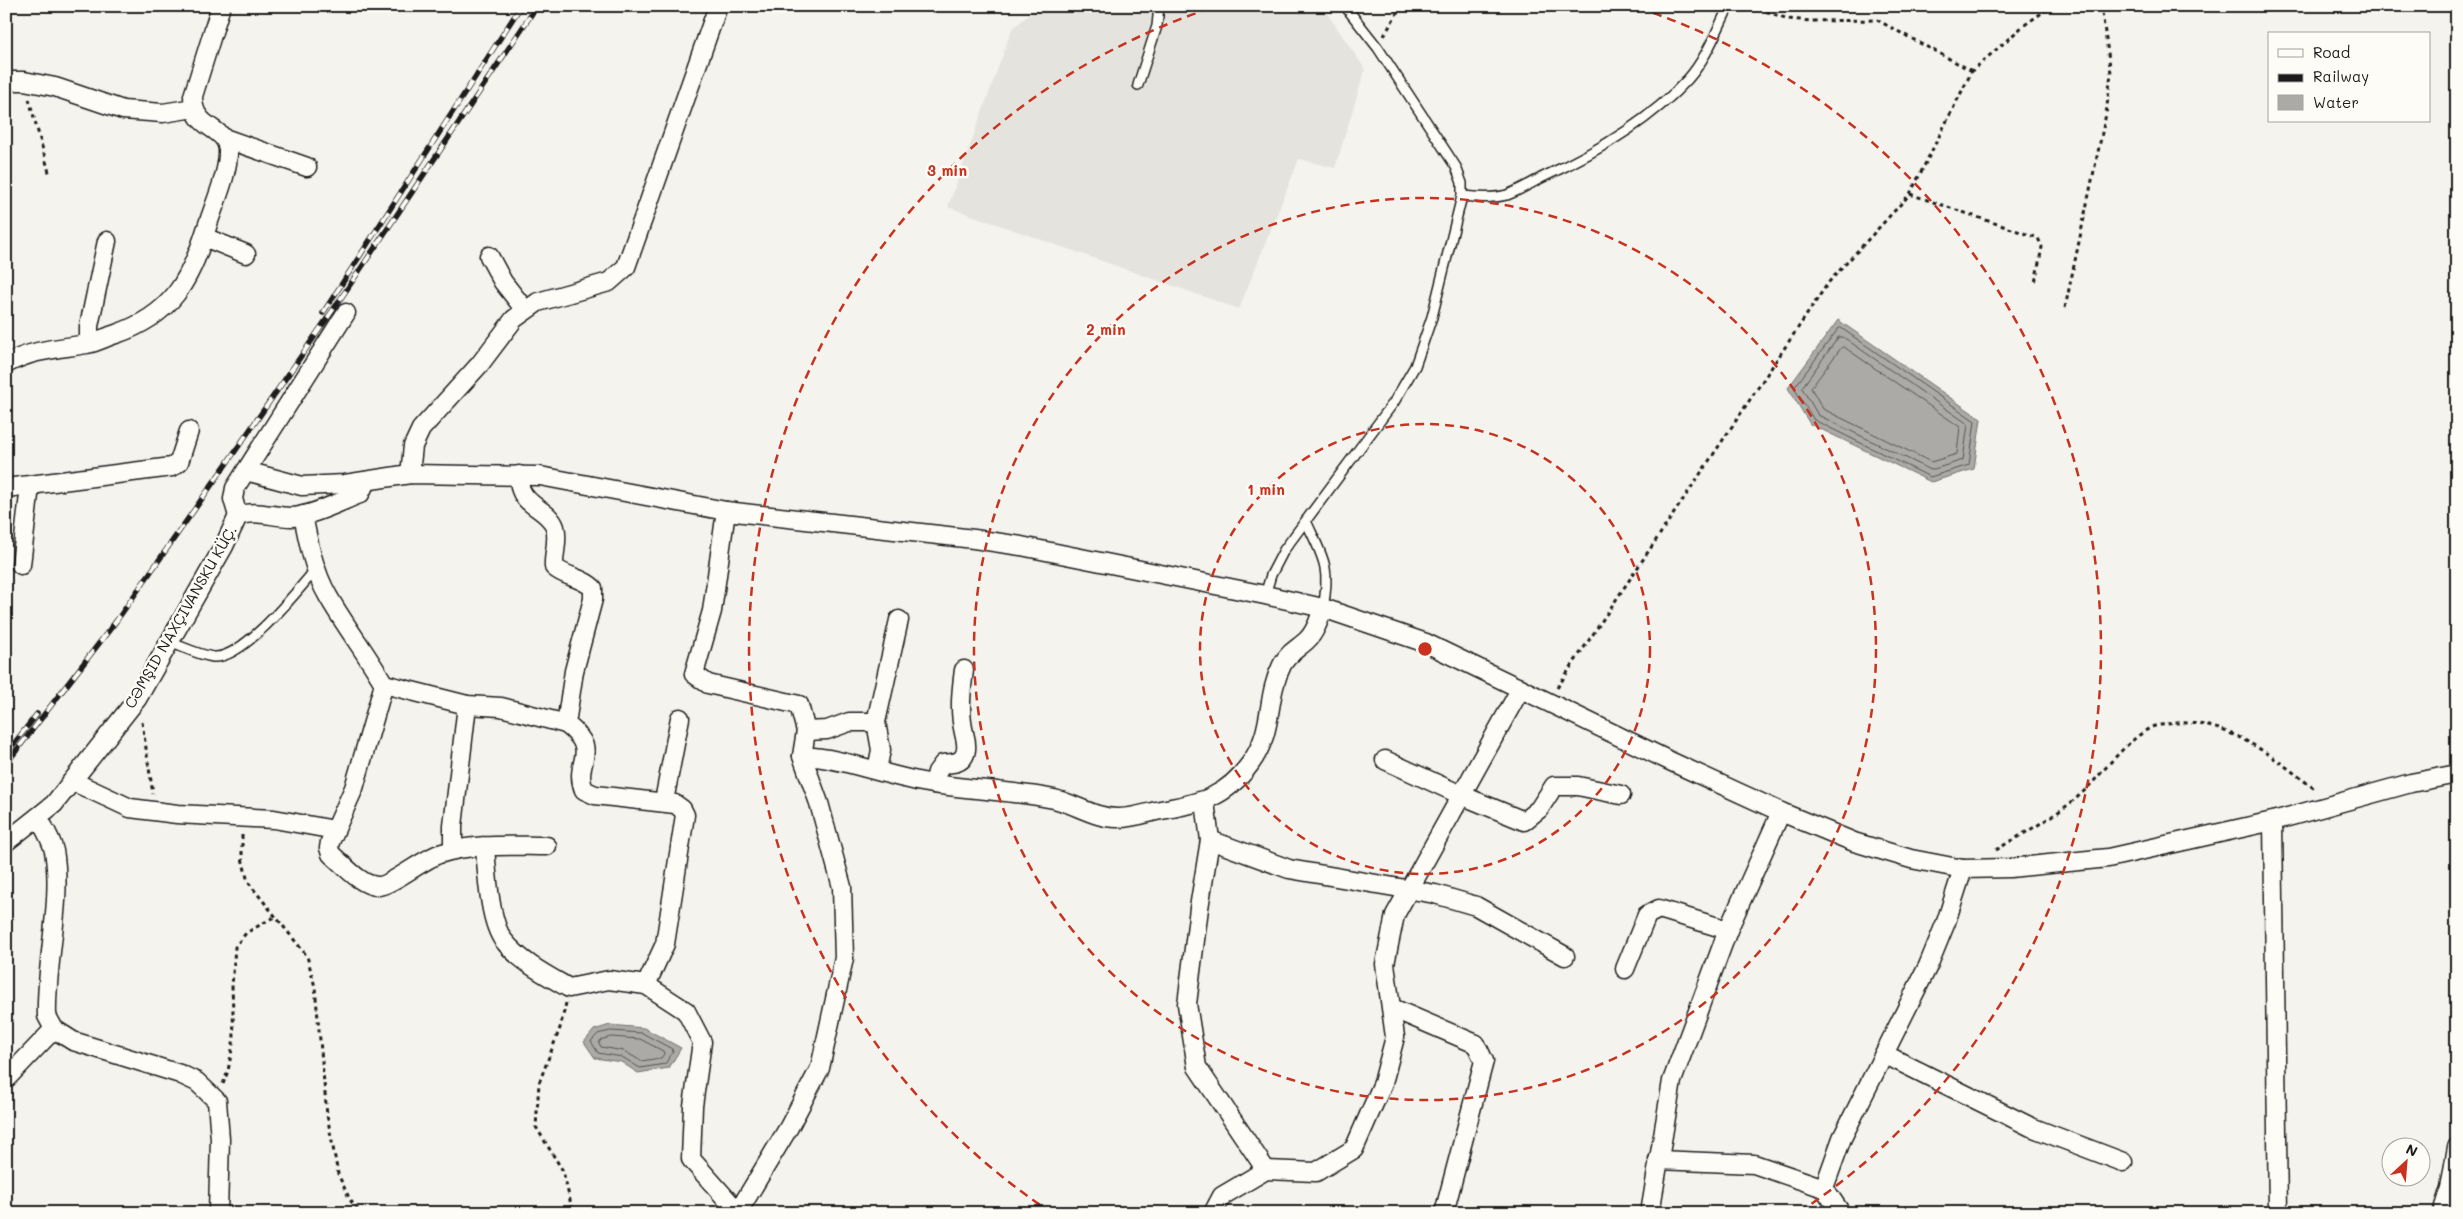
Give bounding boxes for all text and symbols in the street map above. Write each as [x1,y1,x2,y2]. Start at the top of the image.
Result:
legend [2268,32,2430,122]
text: Road [2313,42,2350,62]
text: Railway [2313,66,2369,86]
text: Water [2313,92,2359,112]
text: 3 min [927,160,967,180]
text: 2 min [1086,319,1126,339]
text: 1 min [1247,479,1285,499]
street label: CƏMŞID NAXÇIVANSKU KÜÇ. [119,521,241,712]
centre of rings [1416,640,1434,658]
north arrow [2380,1136,2430,1186]
text: N [2403,1139,2421,1161]

